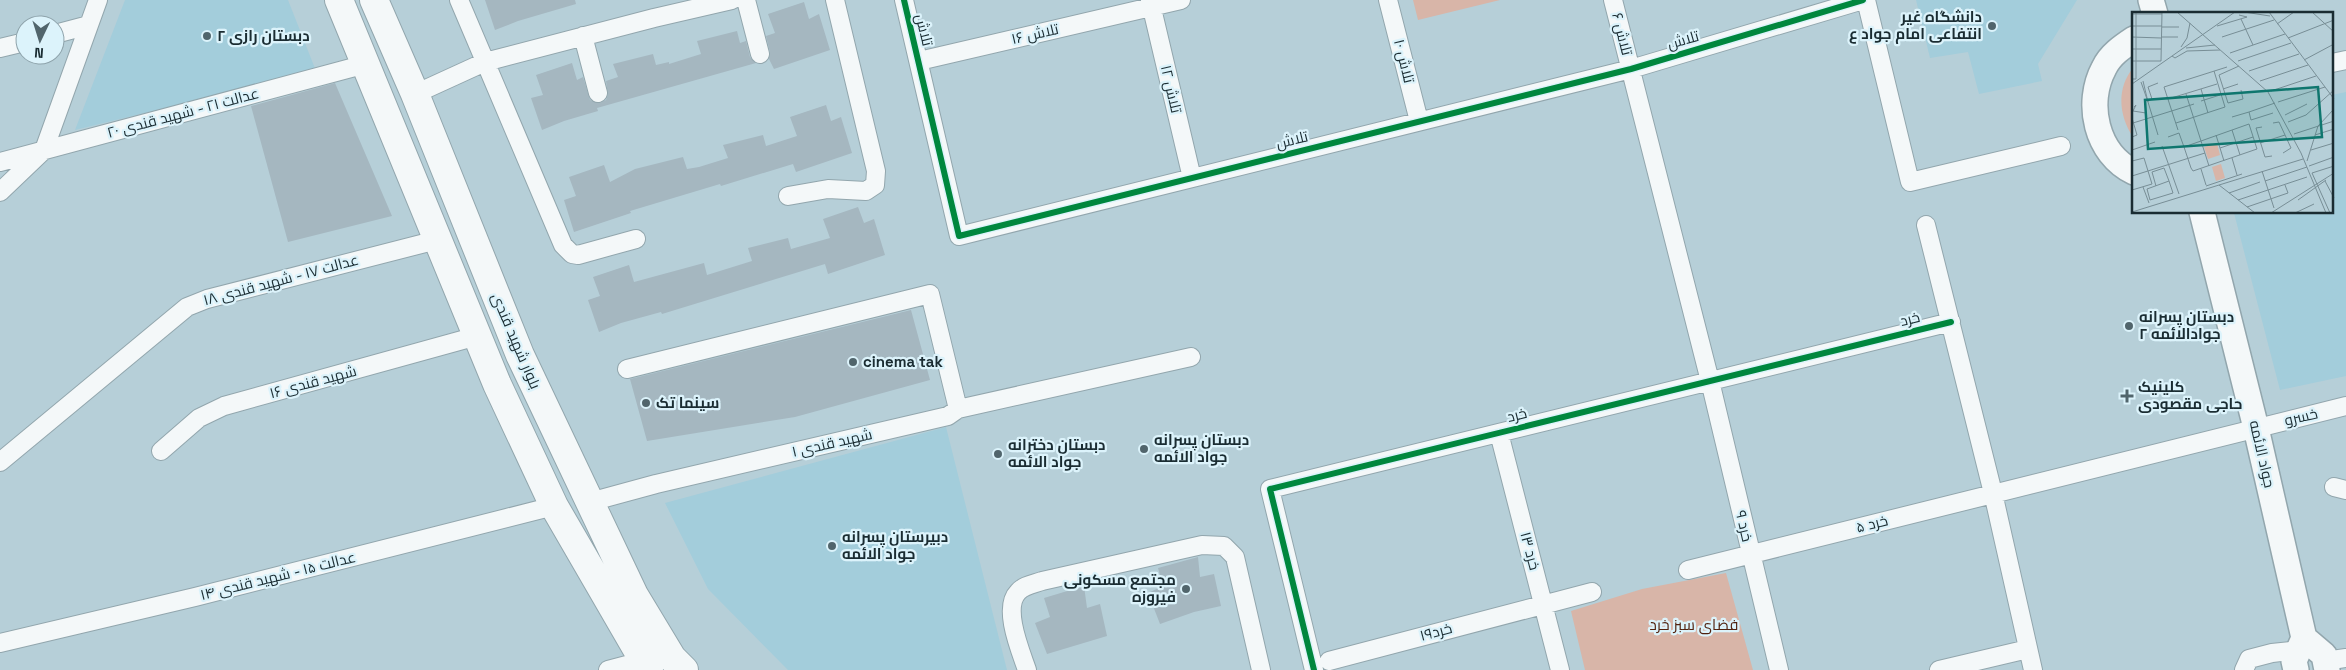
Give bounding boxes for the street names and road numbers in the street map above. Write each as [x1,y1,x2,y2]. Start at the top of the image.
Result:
street label: تلاش ۶ [1607,11,1637,57]
street label: تلاش [910,12,938,48]
street label: تلاش ۱۶ [1009,19,1061,49]
street label: تلاش [1665,26,1701,54]
street label: تلاش ۱۰ [1389,37,1419,85]
street label: تلاش ۱۲ [1156,63,1186,115]
street label: عدالت ۲۱ - شهید قندی ۲۰ [105,83,261,143]
street label: تلاش [1274,126,1310,154]
street label: عدالت ۱۷ - شهید قندی ۱۸ [201,250,361,310]
street label: بلوار شهید قندی [487,290,545,392]
street label: خرد [1898,307,1922,330]
street label: شهید قندی ۱۶ [267,361,359,403]
street label: خرد [1505,403,1529,426]
street label: خسرو [2282,403,2319,430]
street label: جواد الائمه [2246,418,2279,489]
street label: شهيد قندی ۱ [790,424,874,462]
street label: خرد ۹ [1732,508,1757,543]
street label: خرد ۵ [1854,510,1890,537]
street label: خرد ۱۳ [1516,530,1545,572]
street label: عدالت ۱۵ - شهید قندی ۱۴ [198,547,358,605]
street label: خرد۱۹ [1418,618,1454,645]

